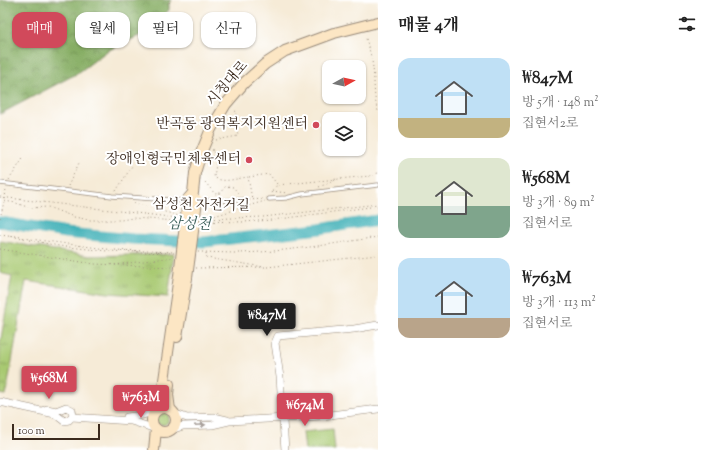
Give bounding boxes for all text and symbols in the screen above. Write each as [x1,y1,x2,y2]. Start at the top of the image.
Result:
chip: 매매 [12,12,67,48]
chip: 월세 [75,12,130,48]
chip: 필터 [138,12,193,48]
chip: 신규 [201,12,256,48]
icon: filters [676,13,698,35]
text: 매물 4개 [398,14,459,38]
street label: 시청대로 [203,57,254,111]
north arrow [322,60,366,104]
map controls [322,60,366,156]
text: ₩847M [522,67,573,91]
icon: home [430,74,478,122]
text: 방 5개 · 148 m² [522,94,599,112]
button: layers [322,112,366,156]
place label: 반곡동 광역복지지원센터 [156,115,308,135]
text: 집현서2로 [522,115,578,133]
marker: 반곡동 광역복지지원센터 [311,120,321,130]
place label: 장애인형국민체육센터 [106,150,241,170]
marker: 장애인형국민체육센터 [244,155,254,165]
text: ₩568M [522,167,570,191]
icon: home [430,174,478,222]
text: 방 3개 · 89 m² [522,194,595,212]
street label: 삼성천 자전거길 [152,195,250,217]
water label: 삼성천 [167,214,212,236]
text: 집현서로 [522,215,572,233]
text: ₩763M [522,267,571,291]
icon: home [430,274,478,322]
text: 방 3개 · 113 m² [522,294,596,312]
pin: ₩847M [239,303,295,337]
text: ₩847M [248,307,286,325]
text: 집현서로 [522,315,572,333]
pin: ₩568M [21,366,77,400]
text: ₩568M [31,370,67,388]
pin: ₩763M [113,385,169,419]
text: ₩763M [122,389,160,407]
pin: ₩674M [277,393,333,427]
text: ₩674M [286,397,324,415]
scale bar [12,422,100,441]
one-way arrow [194,422,206,429]
text: 100 m [18,423,45,439]

